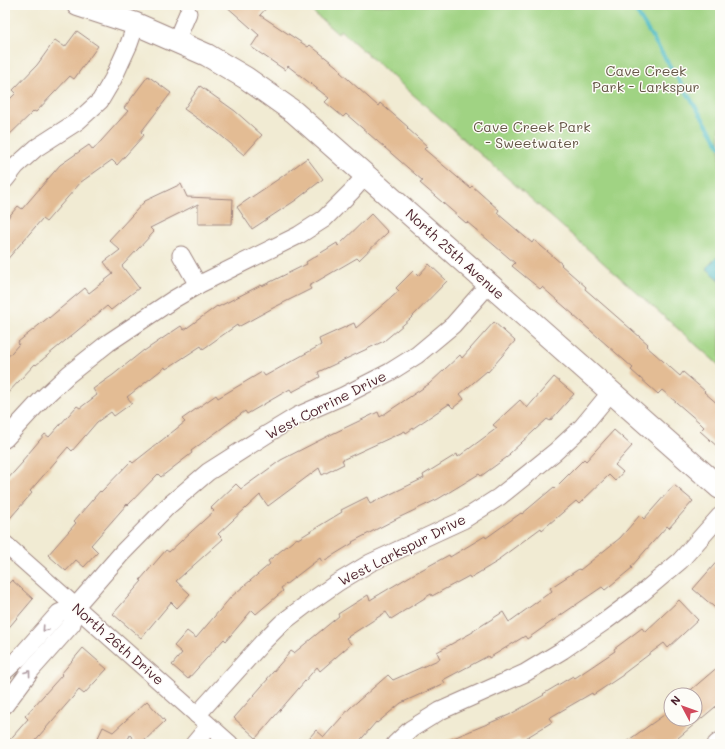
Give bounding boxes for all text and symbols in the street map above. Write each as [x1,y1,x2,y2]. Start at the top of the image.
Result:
park label: Cave Creek Park - Larkspur [592,61,700,96]
park label: Cave Creek Park - Sweetwater [473,117,591,152]
street label: North 25th Avenue [402,204,509,303]
street label: West Corrine Drive [262,366,389,443]
street label: West Larkspur Drive [335,509,469,590]
street label: North 26th Drive [68,598,168,689]
one-way arrow [42,624,49,632]
one-way arrow [23,671,30,678]
north arrow [663,687,703,727]
text: N [667,692,683,708]

